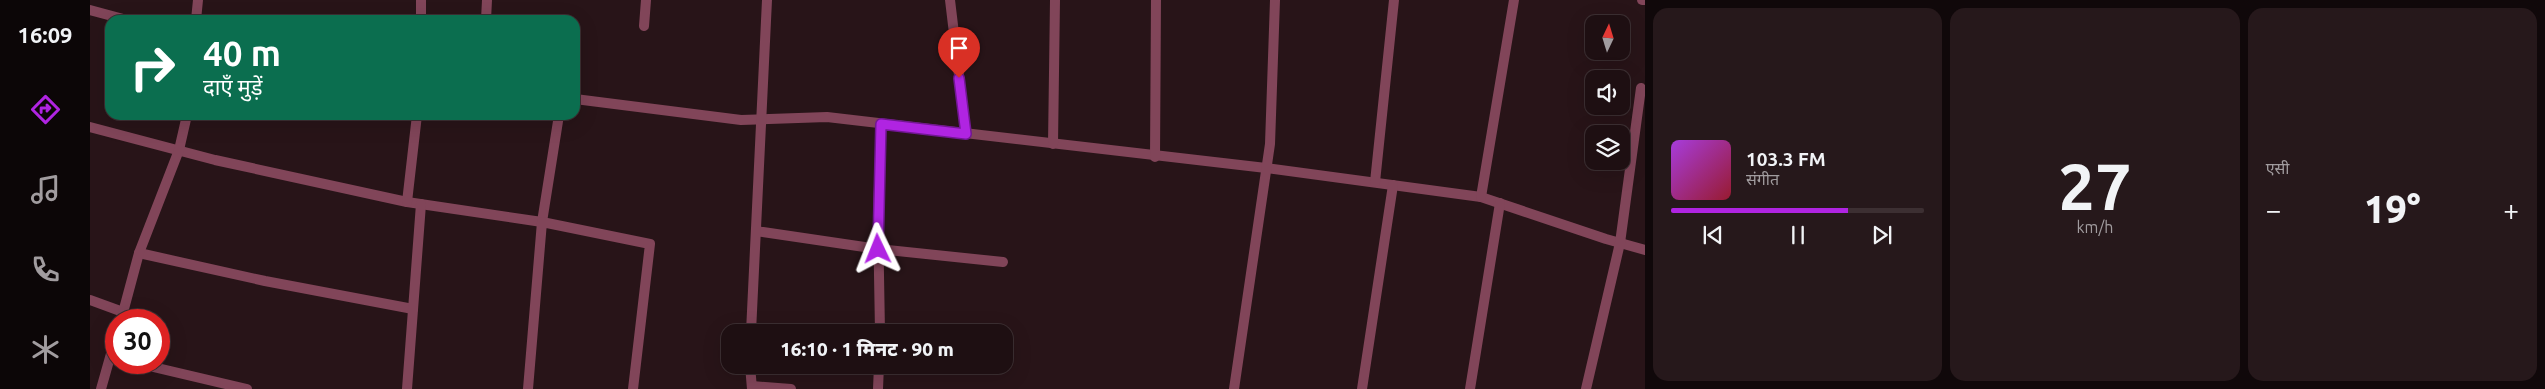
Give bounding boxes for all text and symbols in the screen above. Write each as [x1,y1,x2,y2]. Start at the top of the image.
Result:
north arrow [1585,15,1630,60]
map controls [1585,15,1630,170]
text: 16:09 [17,22,73,47]
pin [938,27,980,78]
text: 40 m [203,33,281,73]
icon: arrive [945,34,973,62]
icon: right [120,35,185,100]
button: sound [1585,70,1630,115]
text: दाएँ मुड़ें [203,74,263,99]
icon: directions [28,92,63,127]
button: layers [1585,125,1630,170]
text: 103.3 FM [1746,148,1826,170]
text: 27 [2058,149,2132,222]
text: एसी [2266,159,2289,177]
text: संगीत [1746,170,1779,188]
icon: music [28,172,63,207]
text: 19° [2364,188,2421,230]
text: − [2266,194,2281,225]
text: + [2503,194,2519,225]
text: km/h [2077,218,2113,236]
icon: previous [1699,221,1727,249]
icon: pause [1784,221,1812,249]
icon: next [1868,221,1896,249]
position arrow [851,222,903,274]
icon: phone [28,252,63,287]
speed limit sign: 30 [105,309,170,374]
icon: climate [28,332,63,367]
text: 16:10 · 1 मिनट · 90 m [780,338,954,360]

